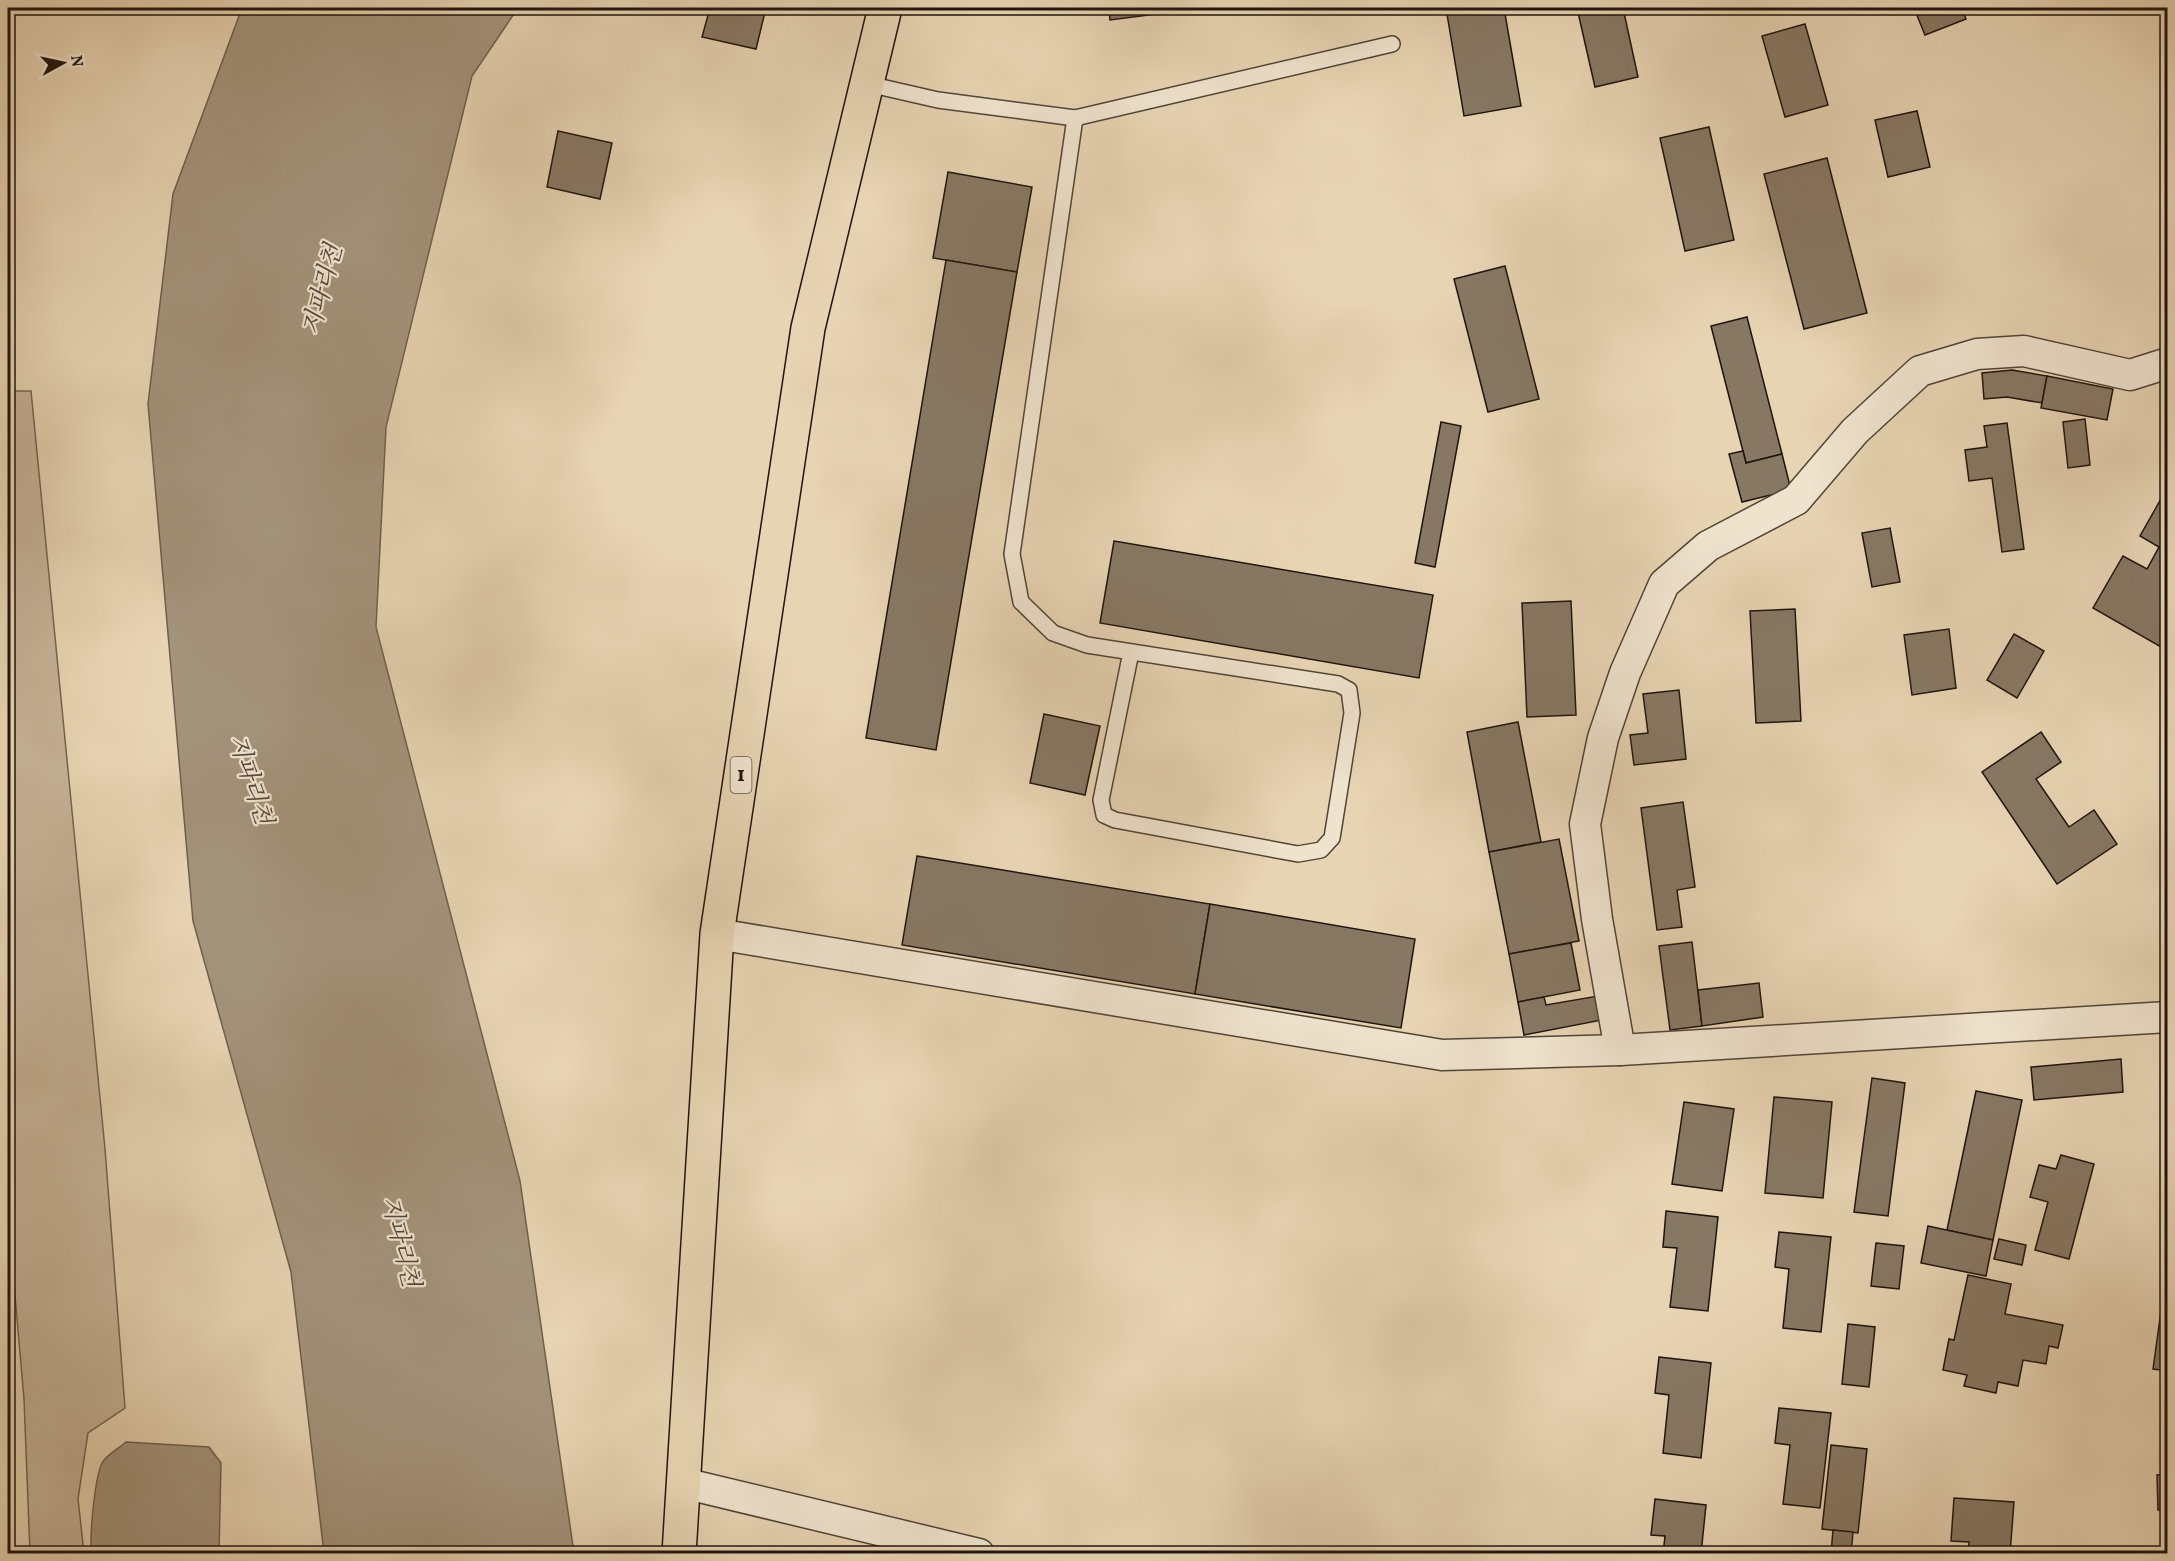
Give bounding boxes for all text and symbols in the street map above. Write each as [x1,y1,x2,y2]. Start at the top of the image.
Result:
north arrow [33,33,93,93]
text: N [64,54,88,69]
water label: 지파리천 [296,239,353,339]
water label: 지파리천 [219,731,280,831]
road number: 1 [730,757,752,793]
water label: 지파리천 [371,1193,427,1293]

